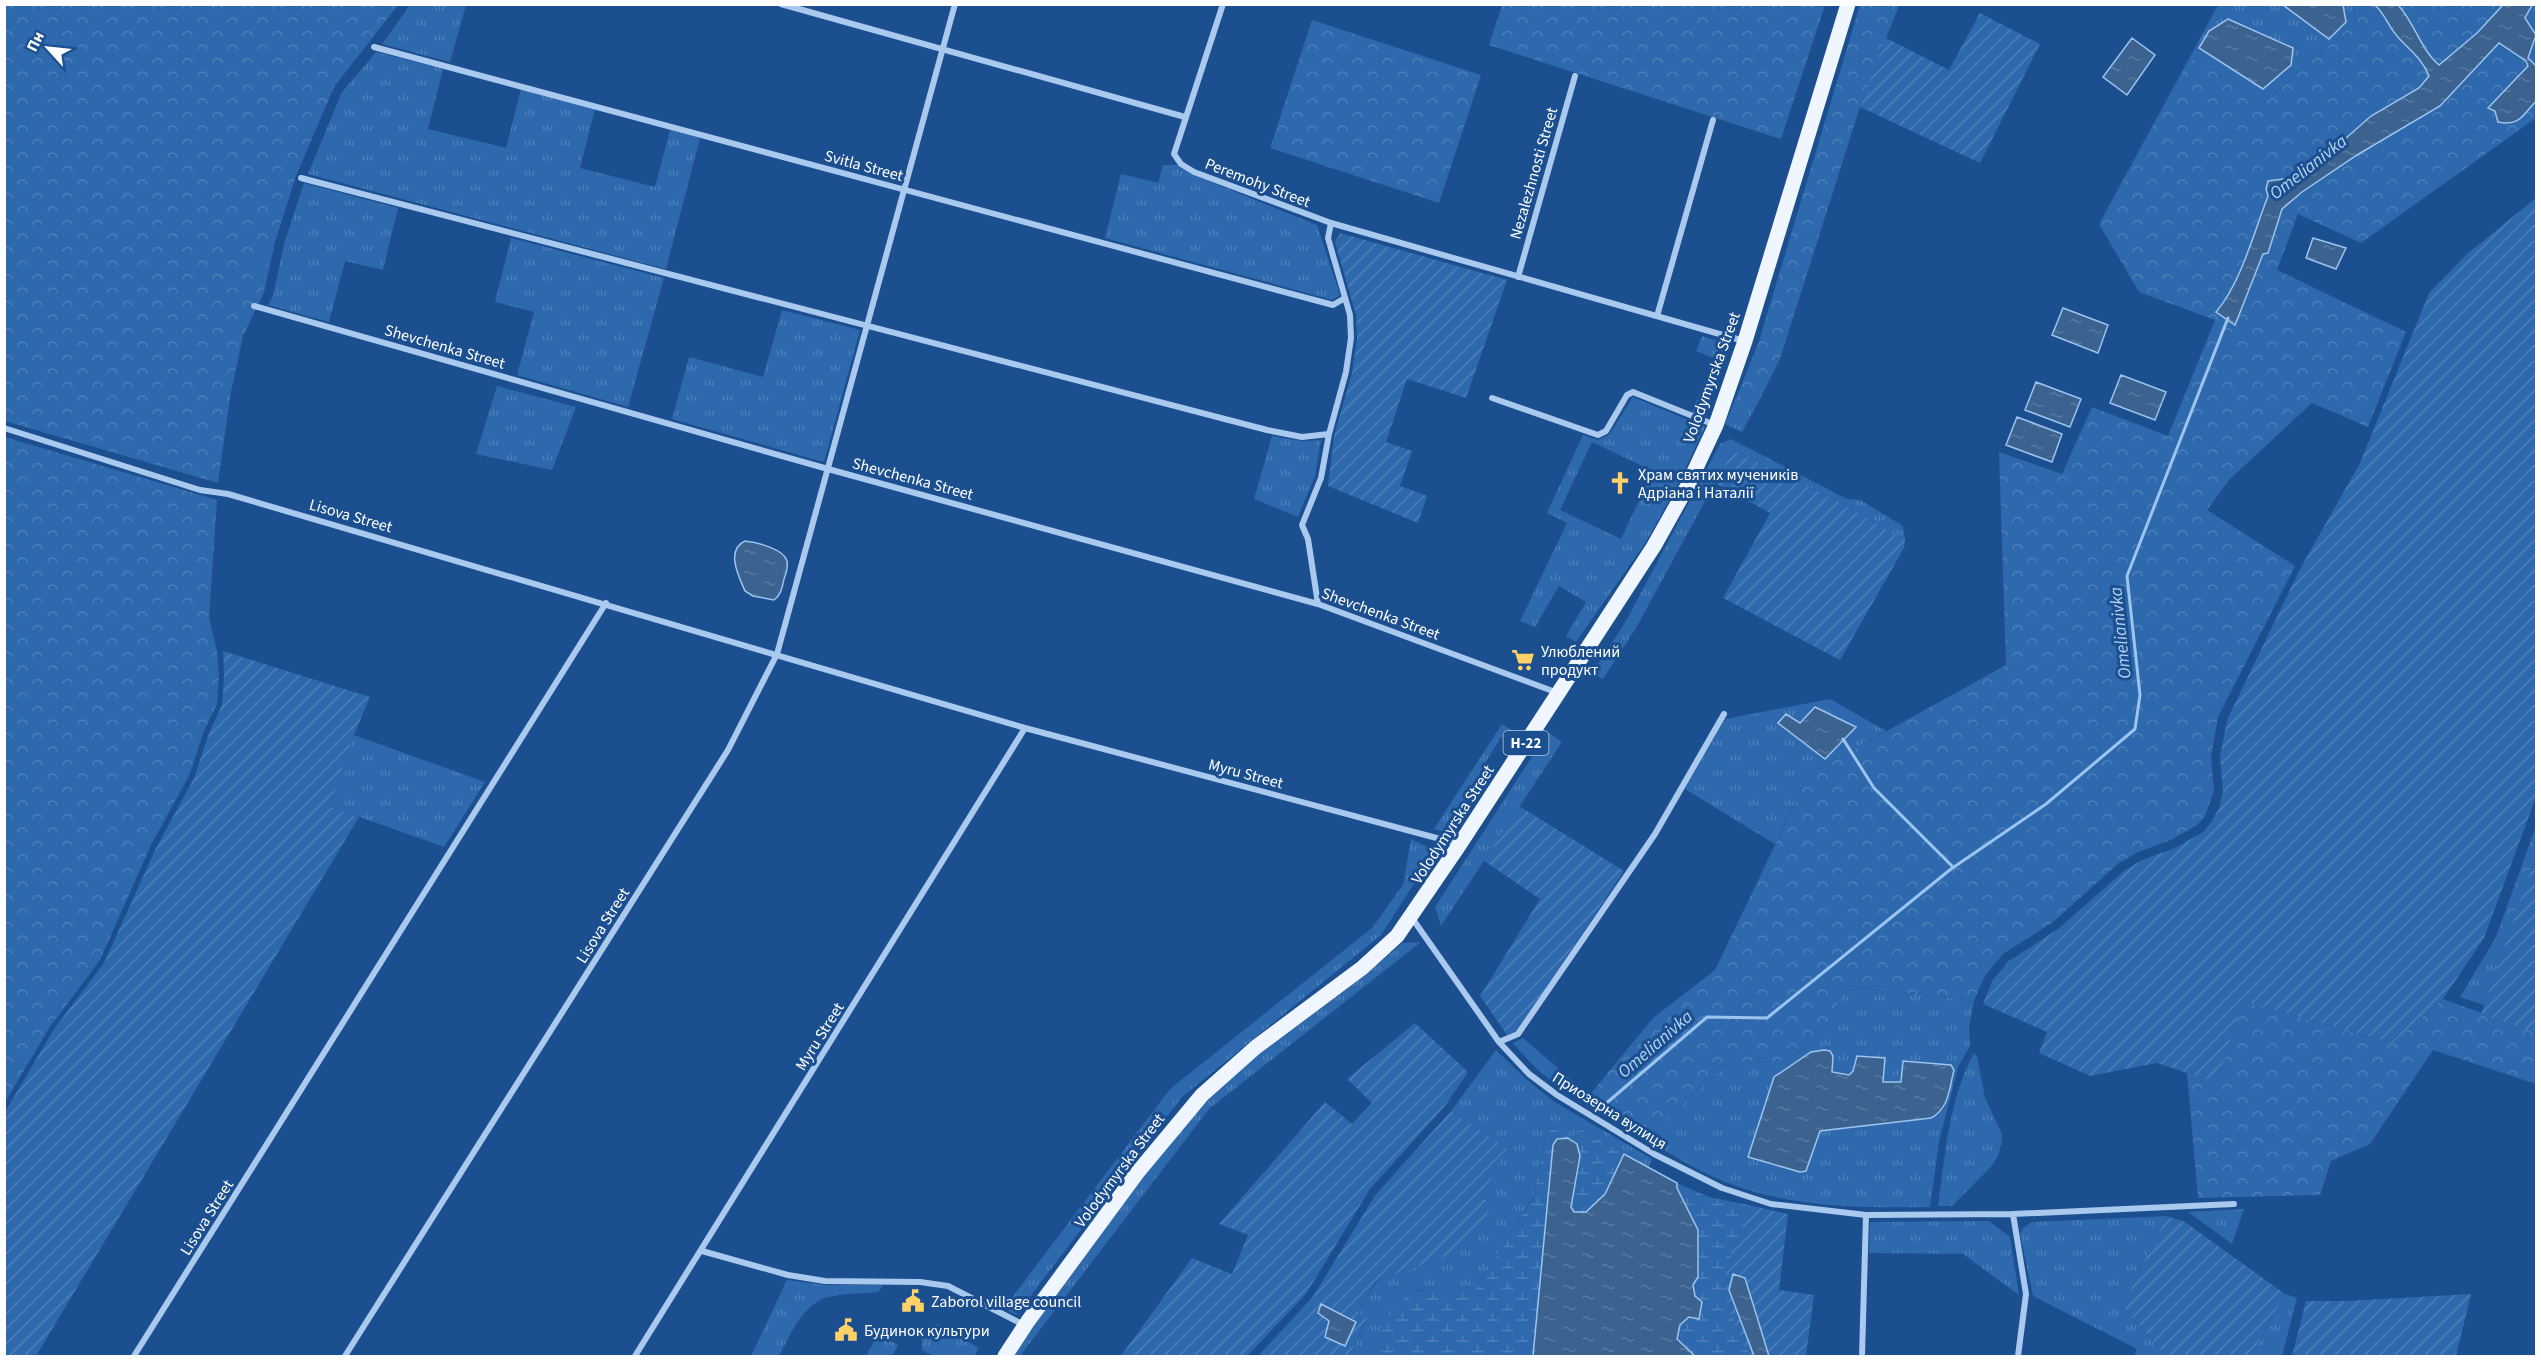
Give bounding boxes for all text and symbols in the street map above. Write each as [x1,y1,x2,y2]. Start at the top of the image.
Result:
north arrow [18,18,78,78]
text: Пн [21,28,50,56]
street label: Nezalezhnosti Street [1505,104,1564,242]
water label: Omelianivka [2264,129,2353,206]
street label: Svitla Street [822,145,906,187]
street label: Peremohy Street [1202,153,1314,213]
street label: Volodymyrska Street [1678,308,1746,446]
street label: Shevchenka Street [382,319,508,375]
street label: Shevchenka Street [850,452,976,506]
place label: Храм святих мучеників Адріана і Наталії [1638,464,1798,504]
church icon: Храм святих мучеників Адріана і Наталії [1607,470,1633,496]
street label: Lisova Street [307,494,395,538]
street label: Shevchenka Street [1318,582,1443,646]
water label: Omelianivka [2103,585,2138,680]
place label: Улюблений продукт [1541,641,1620,681]
supermarket icon: Улюблений продукт [1510,647,1536,673]
road number: Н-22 [1504,731,1549,755]
street label: Myru Street [1206,753,1286,795]
street label: Volodymyrska Street [1406,760,1500,888]
street label: Lisova Street [571,883,635,968]
street label: Myru Street [790,998,850,1075]
water label: Omelianivka [1612,1004,1699,1084]
street label: Приозерна вулиця [1548,1067,1671,1155]
street label: Volodymyrska Street [1070,1108,1170,1232]
street label: Lisova Street [175,1175,239,1260]
public building icon: Zaborol village council [900,1288,926,1314]
place label: Zaborol village council [931,1291,1081,1313]
public building icon: Будинок культури [833,1317,859,1343]
place label: Будинок культури [864,1320,990,1342]

